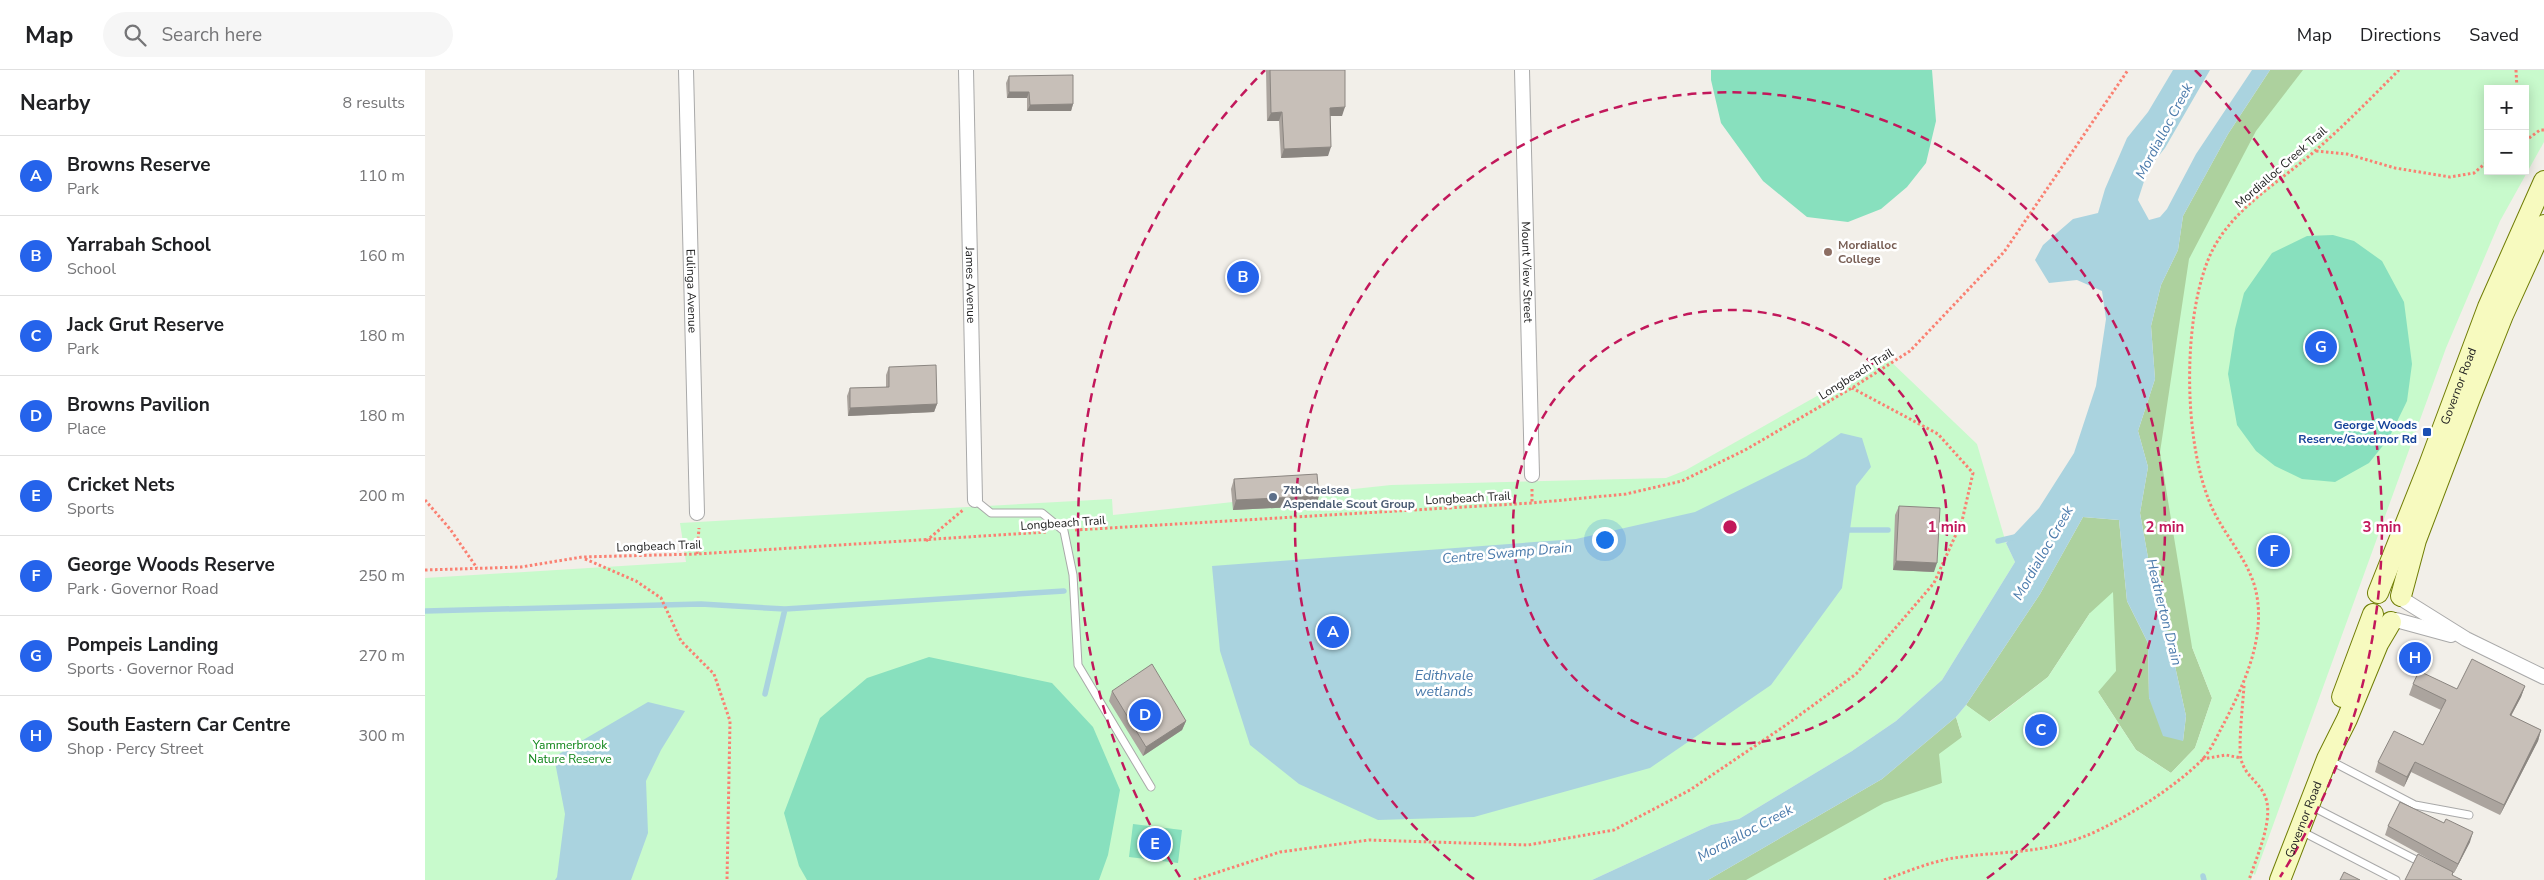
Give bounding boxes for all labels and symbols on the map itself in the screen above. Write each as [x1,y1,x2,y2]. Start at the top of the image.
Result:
water label: Mordialloc Creek [2131,79,2198,182]
street label: Mordialloc Creek Trail [2232,122,2331,211]
street label: Mount View Street [1518,221,1536,324]
place label: Mordialloc College [1838,237,1897,267]
street label: James Avenue [962,245,979,323]
marker: Mordialloc College [1822,246,1834,258]
street label: Eulinga Avenue [682,249,701,333]
pin: B [1227,258,1259,296]
pin: G [2305,328,2337,366]
street label: Longbeach Trail [1816,344,1897,403]
street label: Governor Road [2437,345,2480,427]
place label: George Woods Reserve/Governor Rd [2298,417,2417,447]
marker: George Woods Reserve/Governor Rd [2421,426,2433,438]
place label: 7th Chelsea Aspendale Scout Group [1283,482,1415,512]
street label: Longbeach Trail [1425,488,1512,508]
marker: 7th Chelsea Aspendale Scout Group [1267,491,1279,503]
water label: Mordialloc Creek [2008,502,2078,604]
street label: Longbeach Trail [1020,512,1107,534]
text: 1 min [1928,517,1966,537]
text: 2 min [2146,517,2184,537]
text: 3 min [2363,517,2401,537]
centre of rings [1721,518,1739,536]
your location [1592,527,1618,553]
pin: F [2258,532,2290,570]
street label: Longbeach Trail [616,536,702,555]
water label: Centre Swamp Drain [1441,538,1573,568]
water label: Heatherton Drain [2142,557,2186,667]
pin: A [1317,613,1349,651]
pin: H [2399,639,2431,677]
water label: Edithvale wetlands [1415,666,1474,701]
pin: D [1129,696,1161,734]
pin: C [2025,711,2057,749]
park label: Yammerbrook Nature Reserve [528,737,612,767]
street label: Governor Road [2281,779,2326,860]
water label: Mordialloc Creek [1694,799,1797,866]
pin: E [1139,825,1171,863]

